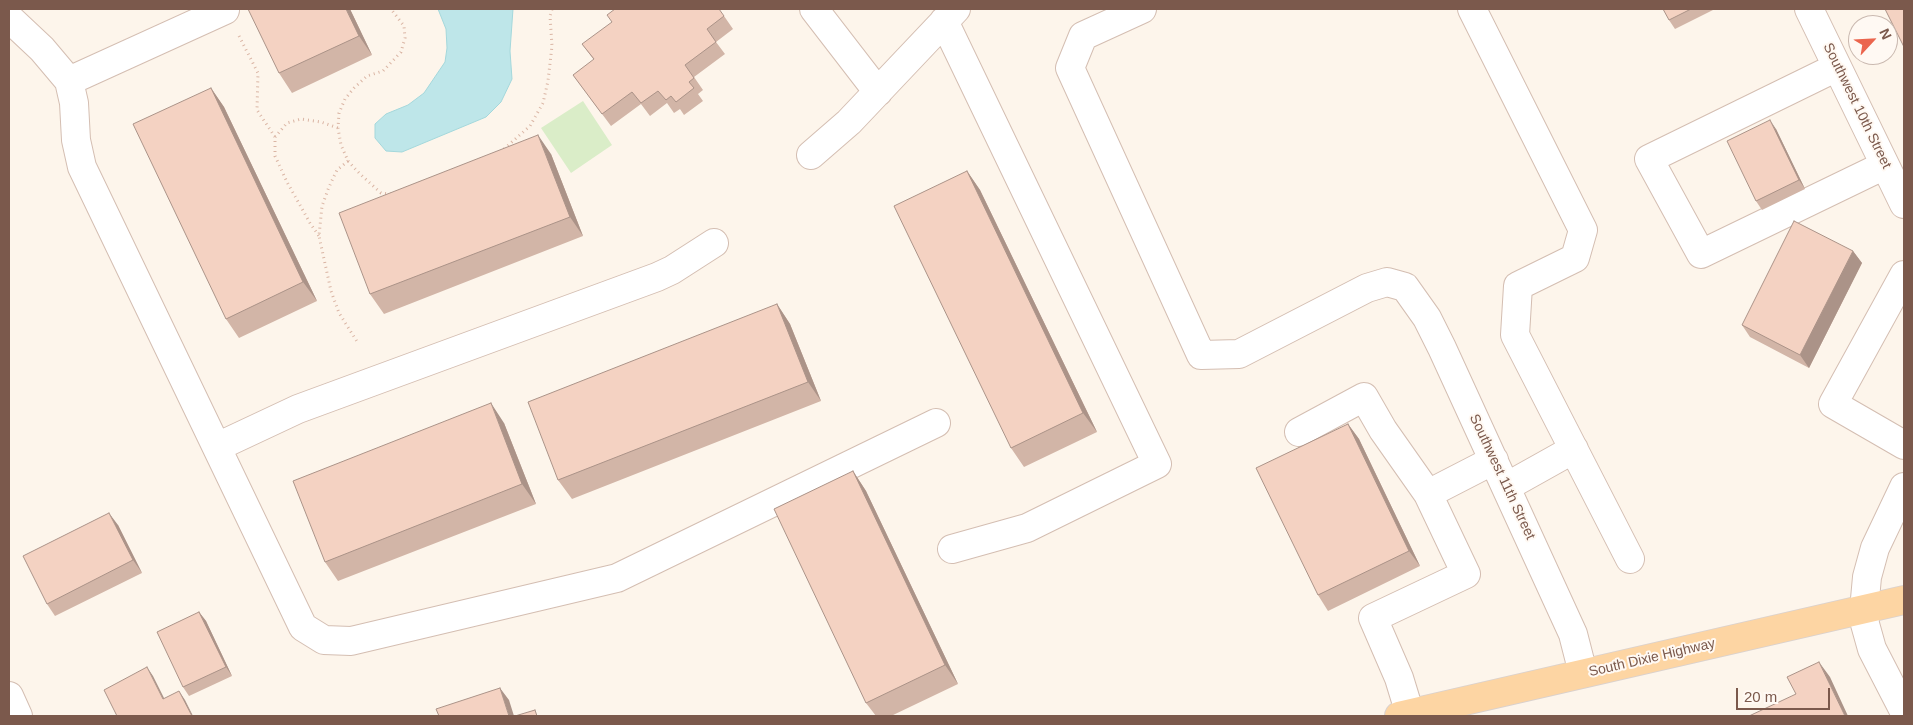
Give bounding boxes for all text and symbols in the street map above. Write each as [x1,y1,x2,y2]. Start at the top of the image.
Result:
north arrow [1848,15,1898,65]
text: N [1876,26,1895,42]
street label: Southwest 10th Street [1819,40,1895,172]
street label: Southwest 11th Street [1465,411,1539,543]
street label: South Dixie Highway [1587,635,1717,681]
scale bar [1738,678,1832,710]
text: 20 m [1744,688,1777,705]

